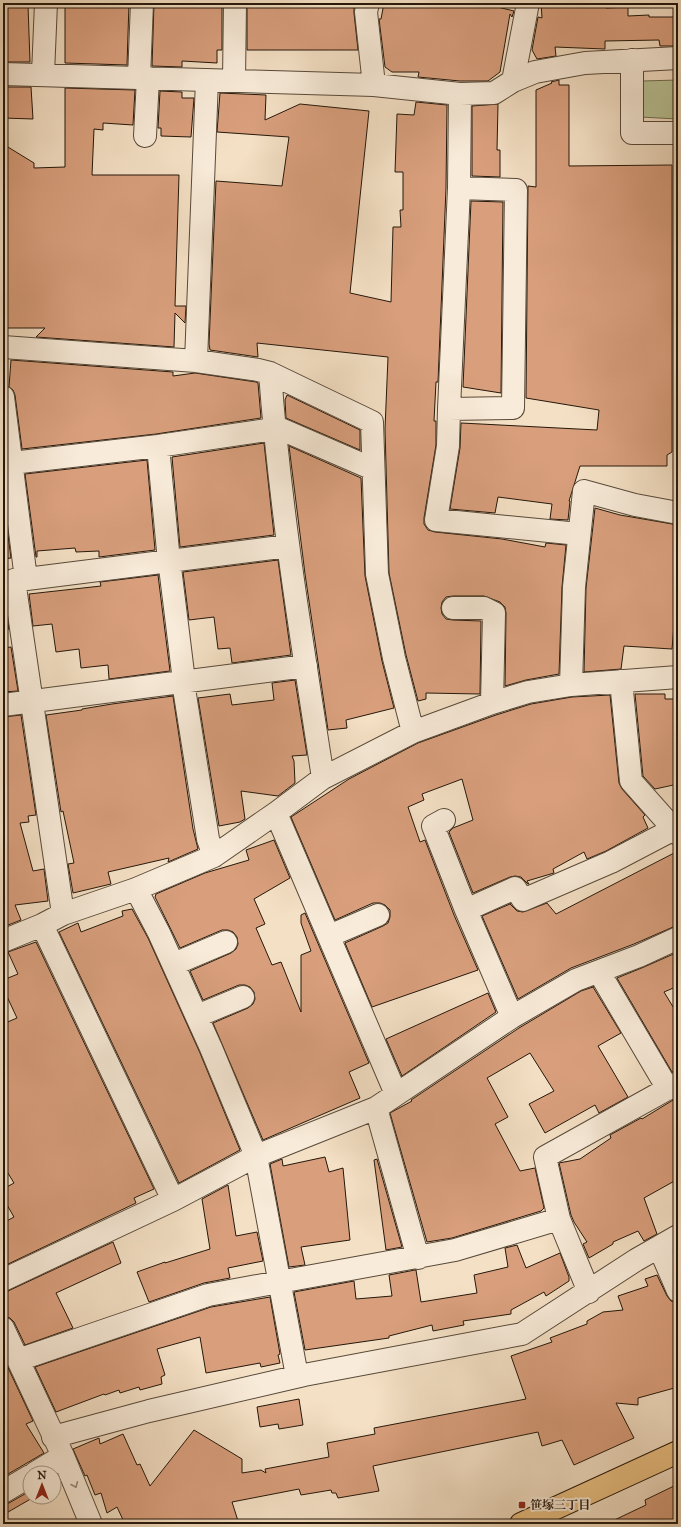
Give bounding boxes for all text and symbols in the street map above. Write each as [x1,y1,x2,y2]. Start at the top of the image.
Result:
north arrow [22,1465,62,1505]
text: N [37,1469,47,1482]
one-way arrow [70,1480,78,1488]
place label: 笹塚三丁目 [530,1498,590,1512]
marker: 笹塚三丁目 [517,1500,527,1510]

